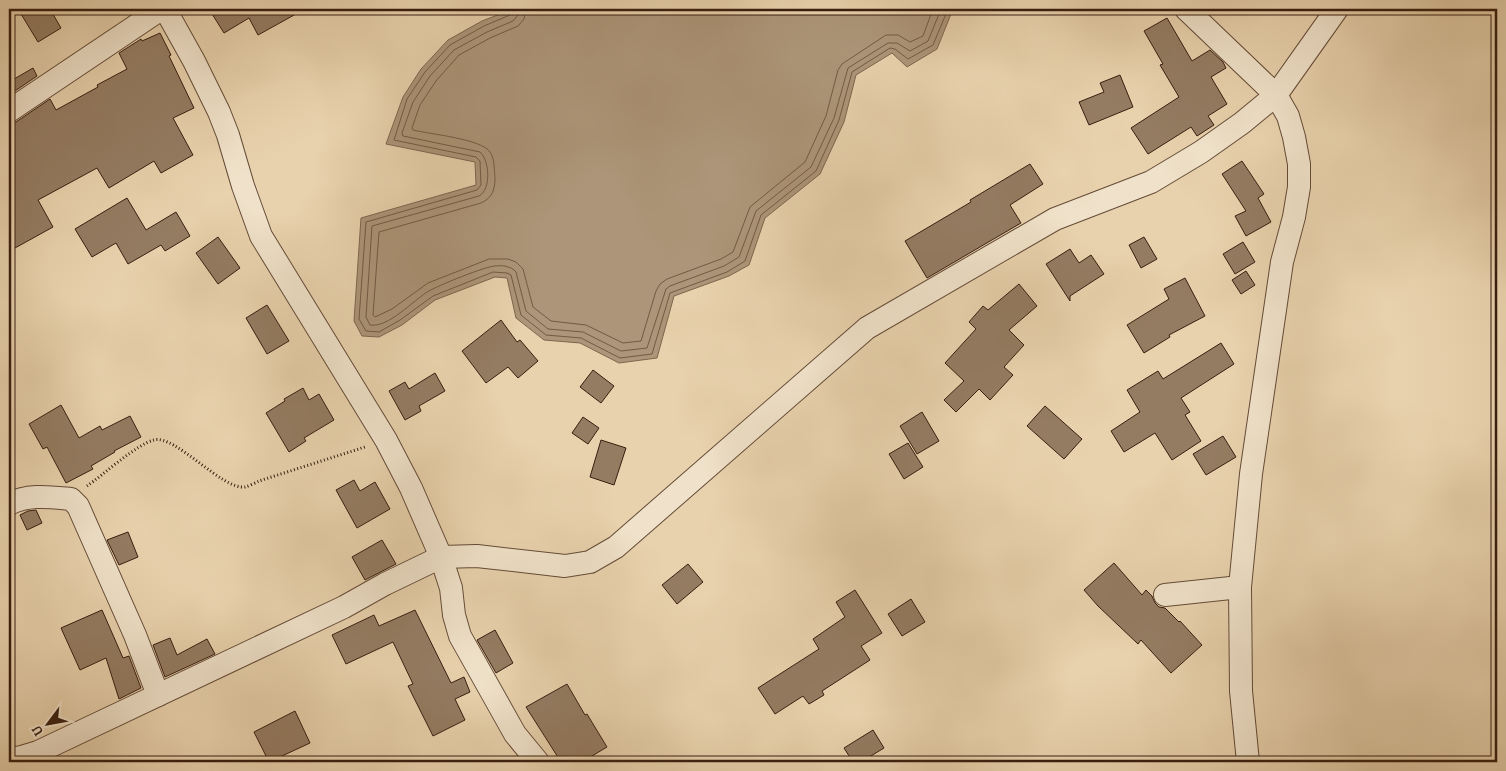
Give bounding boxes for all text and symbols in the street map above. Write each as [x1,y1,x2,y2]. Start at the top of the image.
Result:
north arrow [22,698,72,748]
text: U [27,722,48,740]

